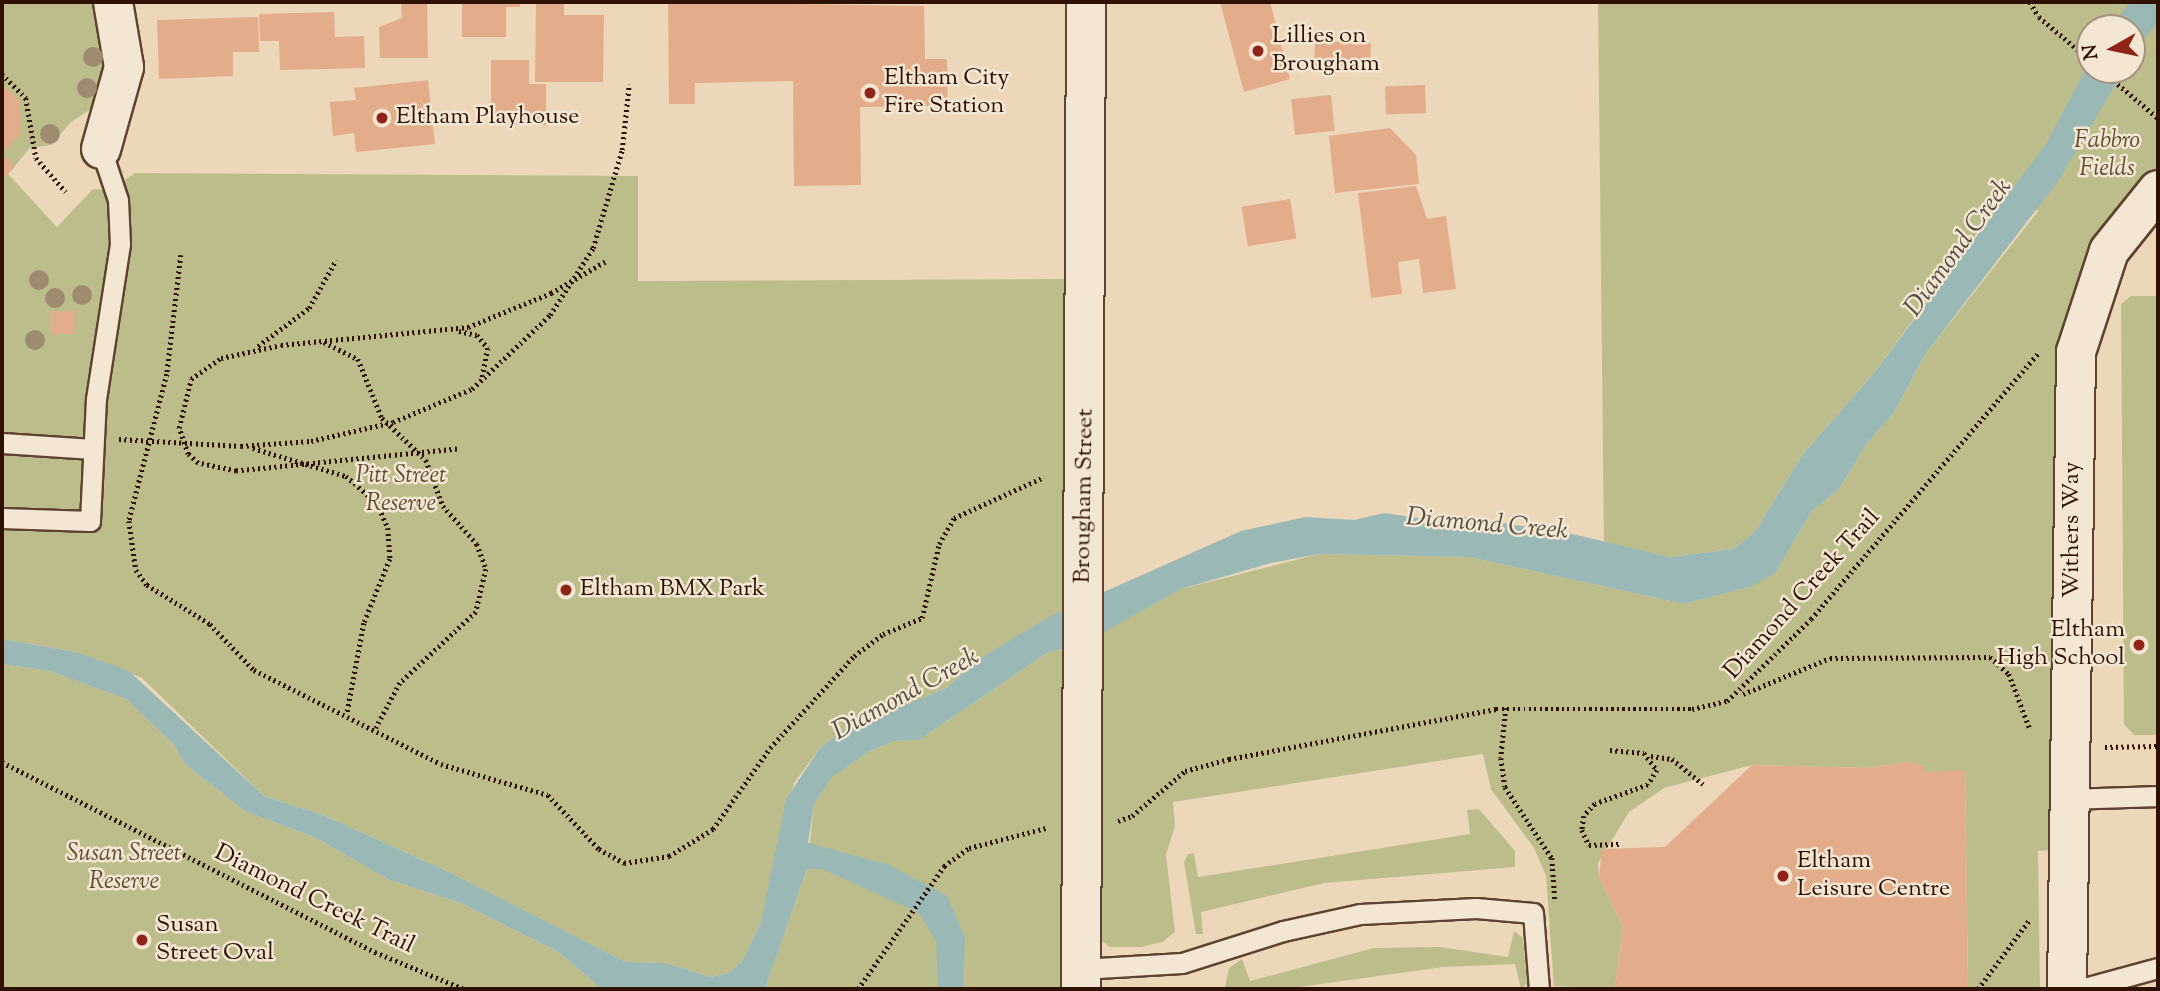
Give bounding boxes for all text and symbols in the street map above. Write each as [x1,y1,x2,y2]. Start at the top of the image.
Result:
north arrow [2076,14,2146,84]
place label: Lillies on Brougham [1272,23,1380,79]
text: N [2077,42,2106,62]
marker: Lillies on Brougham [1250,43,1266,59]
place label: Eltham City Fire Station [884,65,1009,121]
marker: Eltham City Fire Station [862,85,878,101]
place label: Eltham Playhouse [396,104,579,132]
marker: Eltham Playhouse [374,110,390,126]
park label: Fabbro Fields [2074,128,2140,184]
water label: Diamond Creek [1899,173,2019,323]
street label: Brougham Street [1069,408,1101,584]
street label: Withers Way [2059,462,2087,598]
park label: Pitt Street Reserve [356,463,446,519]
water label: Diamond Creek [1405,502,1569,548]
street label: Diamond Creek Trail [1719,504,1887,686]
place label: Eltham BMX Park [580,576,765,604]
marker: Eltham BMX Park [558,582,574,598]
place label: Eltham High School [1997,617,2125,673]
marker: Eltham High School [2131,637,2147,653]
water label: Diamond Creek [827,642,985,748]
street label: Diamond Creek Trail [209,839,419,961]
park label: Susan Street Reserve [67,841,181,897]
place label: Eltham Leisure Centre [1797,848,1950,904]
marker: Eltham Leisure Centre [1775,868,1791,884]
place label: Susan Street Oval [156,912,274,968]
marker: Susan Street Oval [134,932,150,948]

